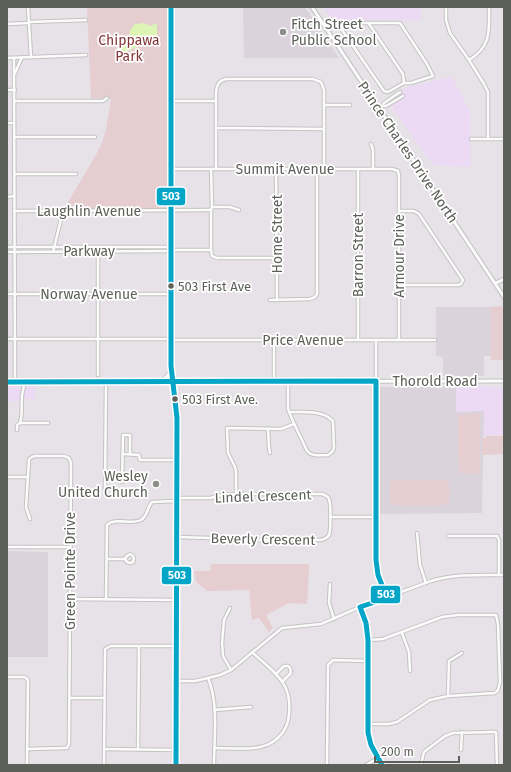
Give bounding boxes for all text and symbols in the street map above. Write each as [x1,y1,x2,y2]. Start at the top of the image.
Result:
place label: Fitch Street Public School [291,16,377,49]
marker: Fitch Street Public School [278,27,288,37]
park label: Chippawa Park [98,32,160,65]
street label: Prince Charles Drive North [354,78,461,226]
street label: Summit Avenue [236,161,334,178]
line badge: 503 [156,187,186,206]
text: 503 [162,190,180,203]
street label: Home Street [269,194,286,274]
street label: Laughlin Avenue [37,203,141,220]
street label: Barron Street [350,212,367,297]
street label: Armour Drive [391,214,408,298]
street label: Parkway [63,243,115,260]
place label: 503 First Ave [178,279,251,294]
marker: 503 First Ave [166,281,176,291]
street label: Norway Avenue [40,286,138,303]
street label: Price Avenue [262,332,344,349]
street label: Thorold Road [392,373,478,390]
place label: 503 First Ave. [182,392,258,407]
marker: 503 First Ave. [170,394,180,404]
place label: Wesley United Church [58,468,148,501]
marker: Wesley United Church [151,479,161,489]
street label: Lindel Crescent [214,486,313,507]
street label: Green Pointe Drive [62,512,79,630]
street label: Beverly Crescent [211,530,316,549]
line badge: 503 [161,566,192,585]
text: 503 [168,569,186,582]
line badge: 503 [370,585,401,604]
text: 503 [377,588,395,601]
scale bar [375,738,459,764]
text: 200 m [381,745,414,759]

